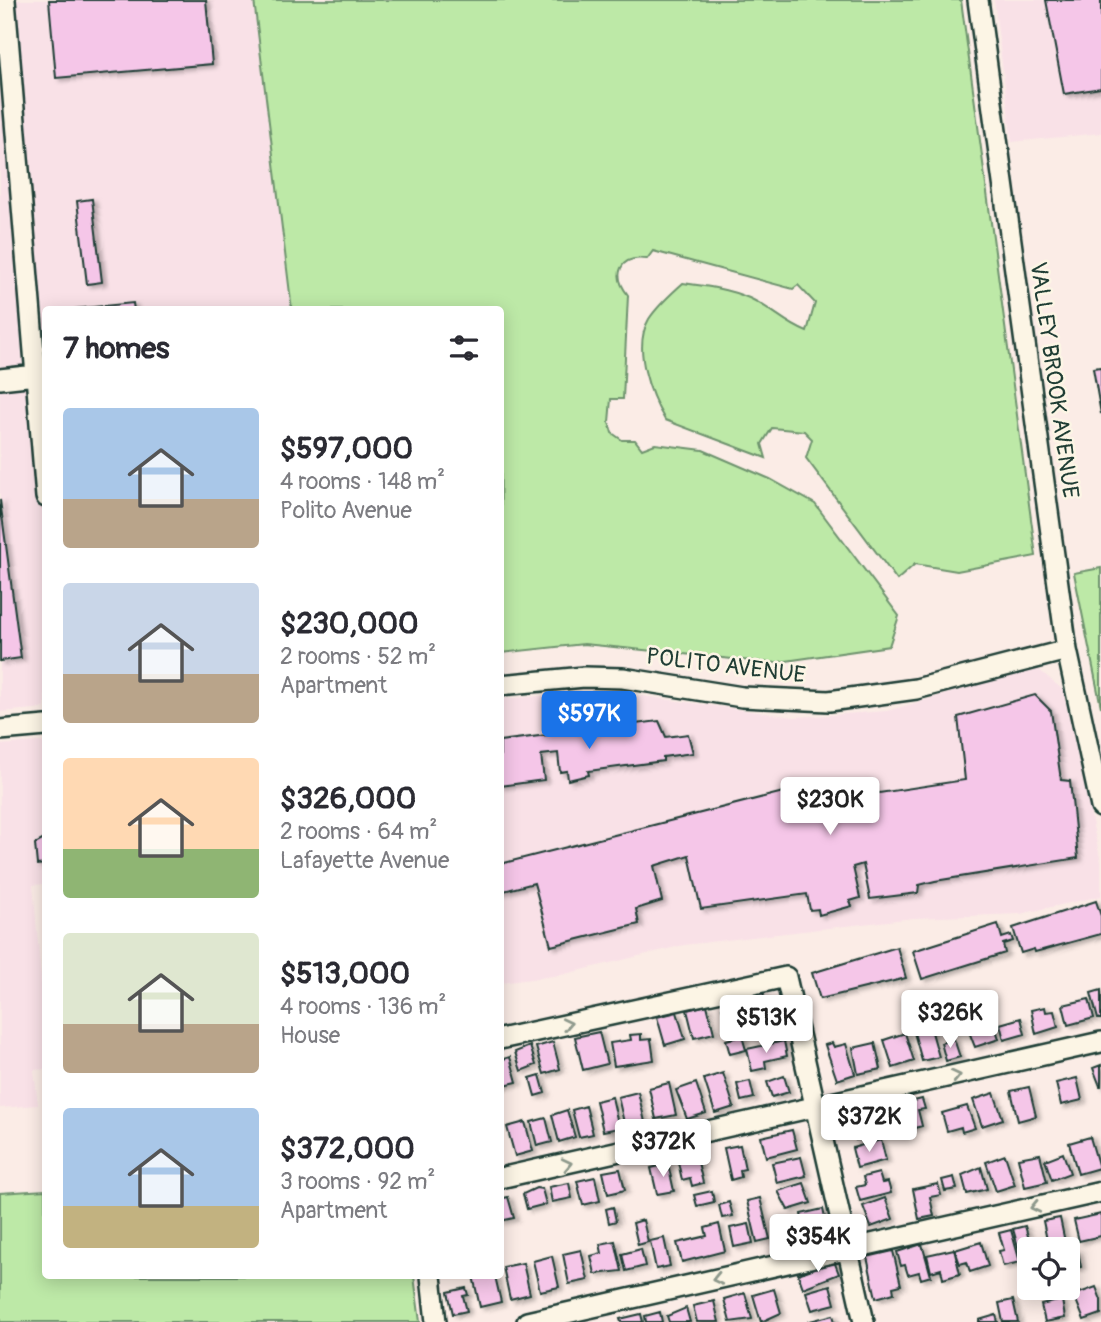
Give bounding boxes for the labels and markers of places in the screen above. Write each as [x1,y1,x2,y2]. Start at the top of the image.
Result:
pin: $597K [540,692,638,751]
pin: $230K [781,778,879,837]
pin: $326K [901,990,999,1050]
pin: $513K [717,996,815,1055]
pin: $372K [820,1094,918,1154]
pin: $372K [614,1120,712,1179]
pin: $354K [769,1214,867,1274]

